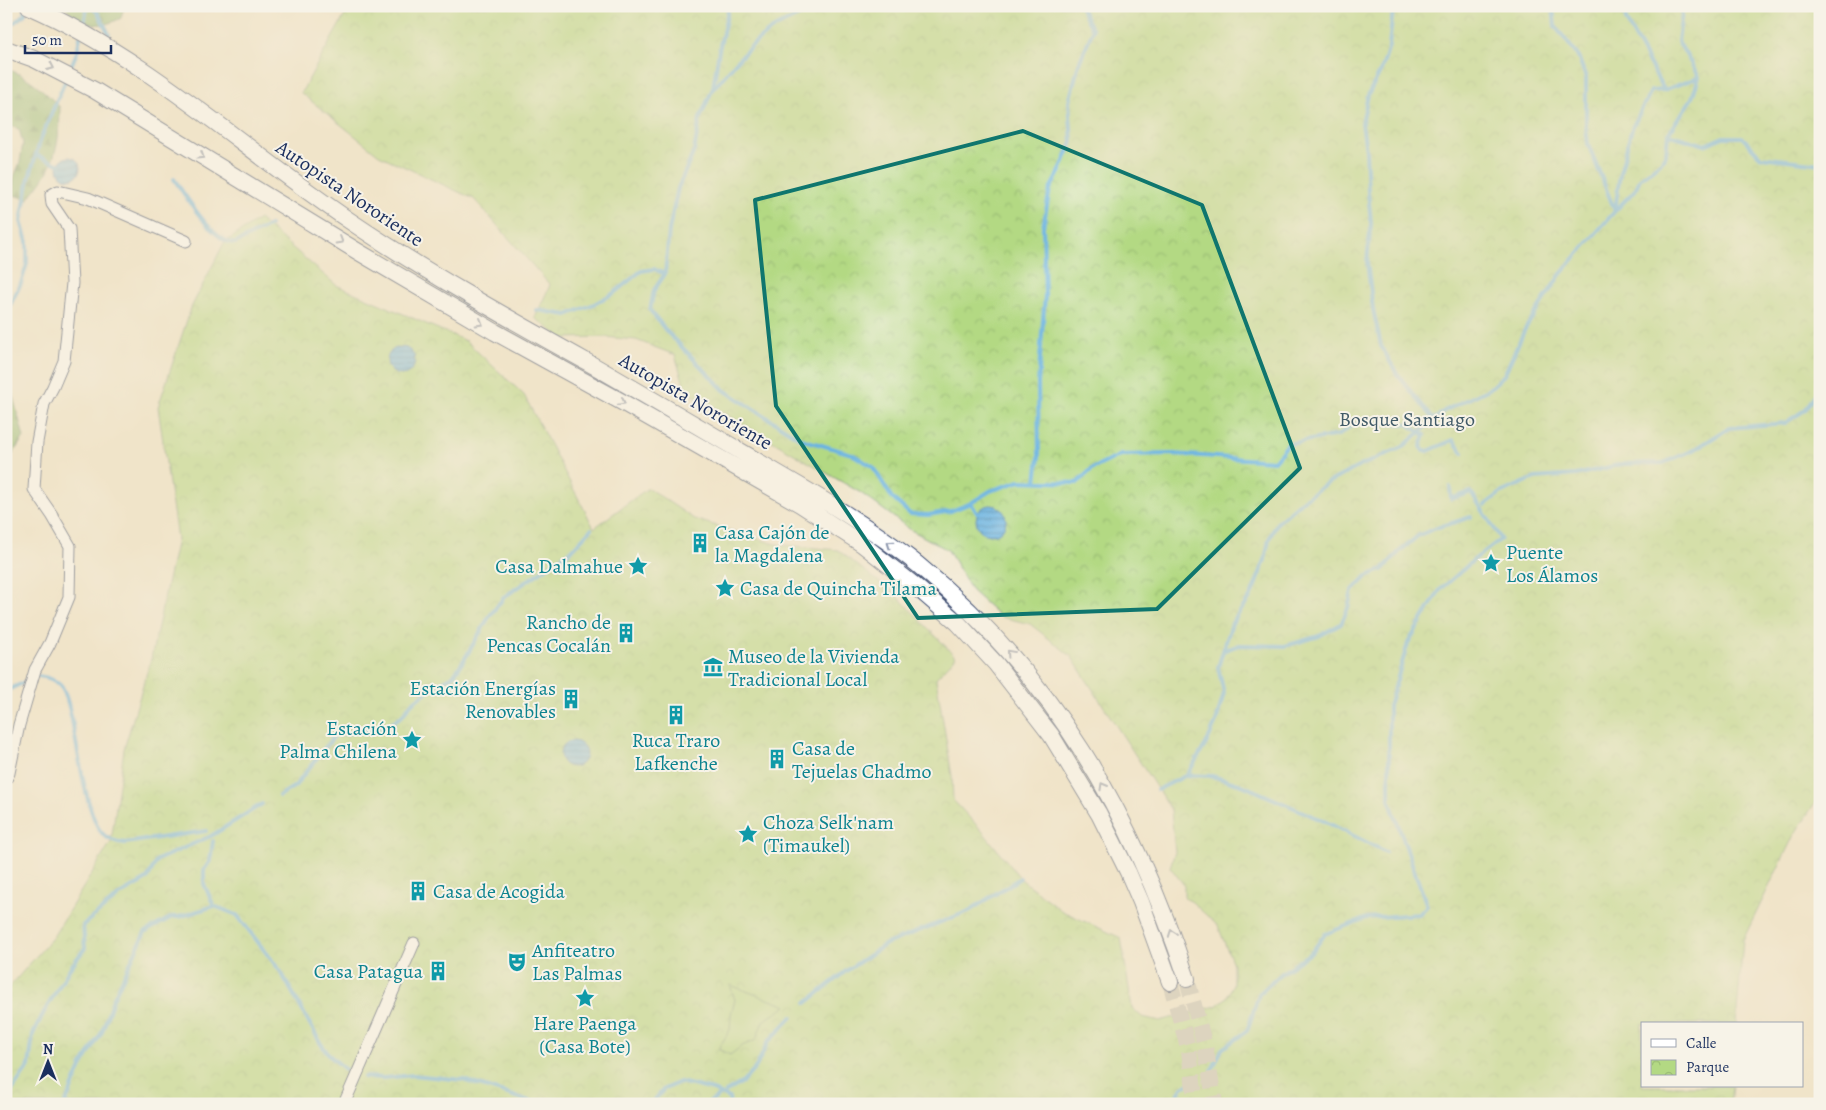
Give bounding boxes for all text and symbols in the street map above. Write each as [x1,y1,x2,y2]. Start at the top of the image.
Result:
scale bar [25,22,111,54]
text: 50 m [32,30,62,50]
one-way arrow [46,61,55,71]
street label: Autopista Nororiente [270,133,429,253]
one-way arrow [196,149,205,159]
one-way arrow [334,235,343,245]
one-way arrow [475,317,484,327]
street label: Autopista Nororiente [613,346,777,456]
one-way arrow [617,395,626,405]
park label: Bosque Santiago [1339,406,1475,433]
place label: Casa Cajón de la Magdalena [715,519,830,569]
building icon: Casa Cajón de la Magdalena [689,532,711,554]
place label: Puente Los Álamos [1506,539,1598,589]
one-way arrow [886,541,896,550]
place icon: Puente Los Álamos [1480,552,1502,574]
place label: Casa Dalmahue [495,553,623,580]
place icon: Casa Dalmahue [627,555,649,577]
place label: Casa de Quincha Tilama [740,575,937,602]
place icon: Casa de Quincha Tilama [714,577,736,599]
place label: Rancho de Pencas Cocalán [487,609,611,659]
building icon: Rancho de Pencas Cocalán [615,622,637,644]
place label: Museo de la Vivienda Tradicional Local [728,643,900,693]
one-way arrow [1007,649,1016,658]
museum icon: Museo de la Vivienda Tradicional Local [702,656,724,678]
place label: Estación Energías Renovables [409,675,556,725]
building icon: Estación Energías Renovables [560,688,582,710]
building icon: Ruca Traro Lafkenche [665,704,687,726]
place label: Estación Palma Chilena [279,715,398,765]
place label: Ruca Traro Lafkenche [632,727,720,777]
place icon: Estación Palma Chilena [401,729,423,751]
place label: Casa de Tejuelas Chadmo [792,735,932,785]
building icon: Casa de Tejuelas Chadmo [766,748,788,770]
one-way arrow [1100,782,1110,791]
place label: Choza Selk'nam (Timaukel) [763,809,894,859]
place icon: Choza Selk'nam (Timaukel) [737,823,759,845]
place label: Casa de Acogida [433,878,566,905]
building icon: Casa de Acogida [407,880,429,902]
one-way arrow [1168,929,1178,938]
place label: Anfiteatro Las Palmas [531,937,622,987]
theatre icon: Anfiteatro Las Palmas [506,951,528,973]
place label: Casa Patagua [314,958,424,985]
building icon: Casa Patagua [427,960,449,982]
place icon: Hare Paenga (Casa Bote) [574,987,596,1009]
place label: Hare Paenga (Casa Bote) [533,1010,637,1060]
legend [1641,1022,1804,1088]
text: Calle [1686,1033,1717,1053]
north arrow [22,1038,72,1088]
text: N [43,1040,53,1059]
text: Parque [1686,1057,1729,1077]

